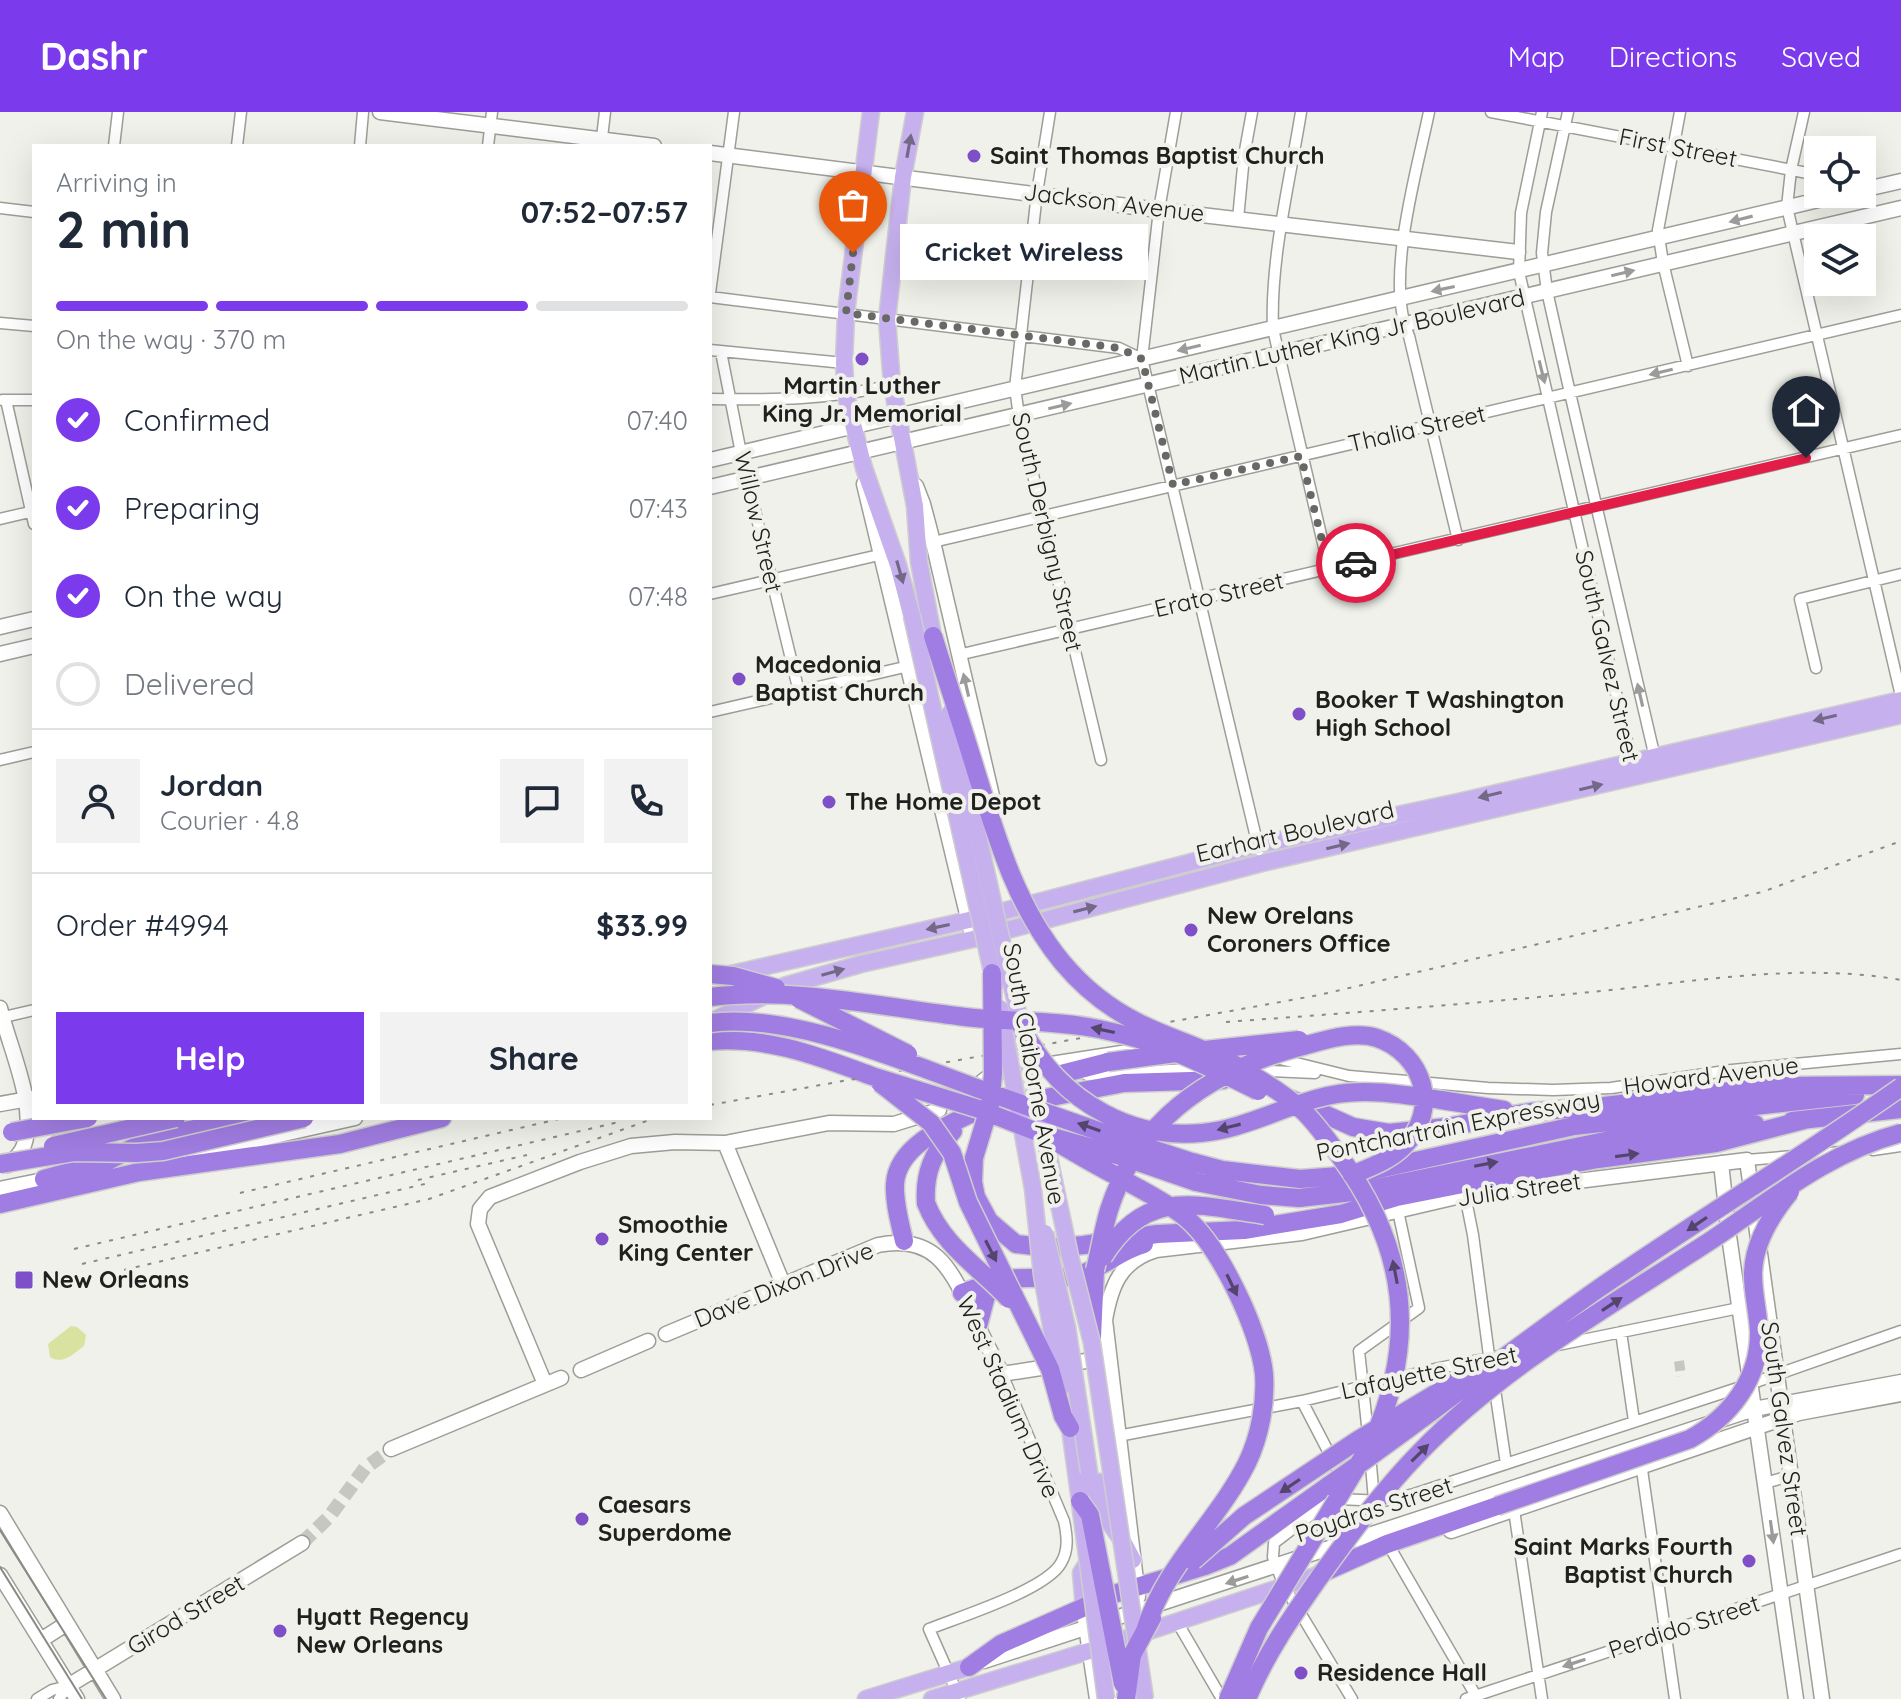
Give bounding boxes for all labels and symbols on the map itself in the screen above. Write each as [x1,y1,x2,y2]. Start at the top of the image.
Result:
street label: First Street [1617,121,1740,173]
one-way arrow [903,134,915,159]
place label: Saint Thomas Baptist Church [990,140,1325,170]
marker: Saint Thomas Baptist Church [965,147,983,165]
pin [819,171,887,253]
street label: Jackson Avenue [1022,176,1206,228]
one-way arrow [1728,213,1753,226]
callout: Cricket Wireless [901,225,1149,281]
one-way arrow [1611,266,1636,279]
street label: Martin Luther King Jr Boulevard [1176,282,1528,390]
one-way arrow [1430,283,1455,296]
one-way arrow [1177,342,1202,355]
marker: Martin Luther King Jr. Memorial [853,350,871,368]
one-way arrow [1536,360,1548,385]
one-way arrow [1649,366,1674,379]
place label: Martin Luther King Jr. Memorial [762,370,962,428]
pin [1772,376,1840,458]
street label: Thalia Street [1345,398,1488,458]
one-way arrow [1048,400,1073,412]
street label: South Derbigny Street [1006,409,1090,654]
street label: Willow Street [728,448,790,595]
courier [1316,523,1396,603]
street label: South Galvez Street [1569,547,1647,764]
one-way arrow [894,561,907,585]
street label: Erato Street [1151,565,1286,623]
place label: Macedonia Baptist Church [755,649,924,707]
marker: Macedonia Baptist Church [730,670,748,688]
one-way arrow [959,673,971,698]
one-way arrow [1633,683,1646,708]
place label: Booker T Washington High School [1315,684,1564,742]
marker: Booker T Washington High School [1290,705,1308,723]
one-way arrow [1812,712,1837,724]
one-way arrow [1579,780,1604,793]
place label: The Home Depot [845,786,1042,816]
one-way arrow [1477,789,1502,802]
marker: The Home Depot [820,793,838,811]
street label: Earhart Boulevard [1193,794,1397,868]
one-way arrow [1325,839,1350,851]
place label: New Orelans Coroners Office [1207,900,1391,958]
one-way arrow [1073,902,1098,914]
one-way arrow [925,921,950,934]
marker: New Orelans Coroners Office [1182,921,1200,939]
street label: South Claiborne Avenue [997,941,1073,1207]
one-way arrow [822,965,846,978]
one-way arrow [1090,1024,1115,1036]
street label: Howard Avenue [1622,1049,1800,1101]
street label: Pontchartrain Expressway [1313,1083,1602,1167]
one-way arrow [1077,1121,1101,1133]
one-way arrow [1216,1122,1241,1134]
one-way arrow [1615,1148,1640,1161]
one-way arrow [1474,1157,1499,1169]
street label: Julia Street [1455,1165,1583,1213]
place label: Smoothie King Center [618,1209,754,1267]
one-way arrow [1686,1216,1707,1231]
marker: Smoothie King Center [593,1230,611,1248]
street label: Dave Dixon Drive [690,1234,878,1334]
one-way arrow [984,1239,998,1262]
one-way arrow [1388,1259,1401,1284]
place label: New Orleans [42,1264,189,1294]
marker: New Orleans [13,1269,35,1291]
one-way arrow [1225,1273,1239,1296]
street label: West Stadium Drive [951,1291,1067,1502]
one-way arrow [1601,1296,1622,1311]
street label: South Galvez Street [1755,1320,1815,1538]
street label: Lafayette Street [1338,1339,1520,1405]
one-way arrow [1410,1444,1429,1463]
street label: Poydras Street [1291,1470,1456,1549]
one-way arrow [1279,1478,1300,1493]
place label: Caesars Superdome [598,1489,732,1547]
marker: Caesars Superdome [573,1510,591,1528]
one-way arrow [1766,1520,1779,1545]
place label: Saint Marks Fourth Baptist Church [1514,1531,1733,1589]
marker: Saint Marks Fourth Baptist Church [1740,1552,1758,1570]
street label: Girod Street [121,1567,250,1661]
one-way arrow [1225,1574,1249,1587]
street label: Perdido Street [1604,1587,1763,1665]
place label: Hyatt Regency New Orleans [296,1601,469,1659]
marker: Hyatt Regency New Orleans [271,1622,289,1640]
place label: Residence Hall [1317,1657,1487,1687]
one-way arrow [1561,1658,1585,1670]
marker: Residence Hall [1292,1664,1310,1682]

